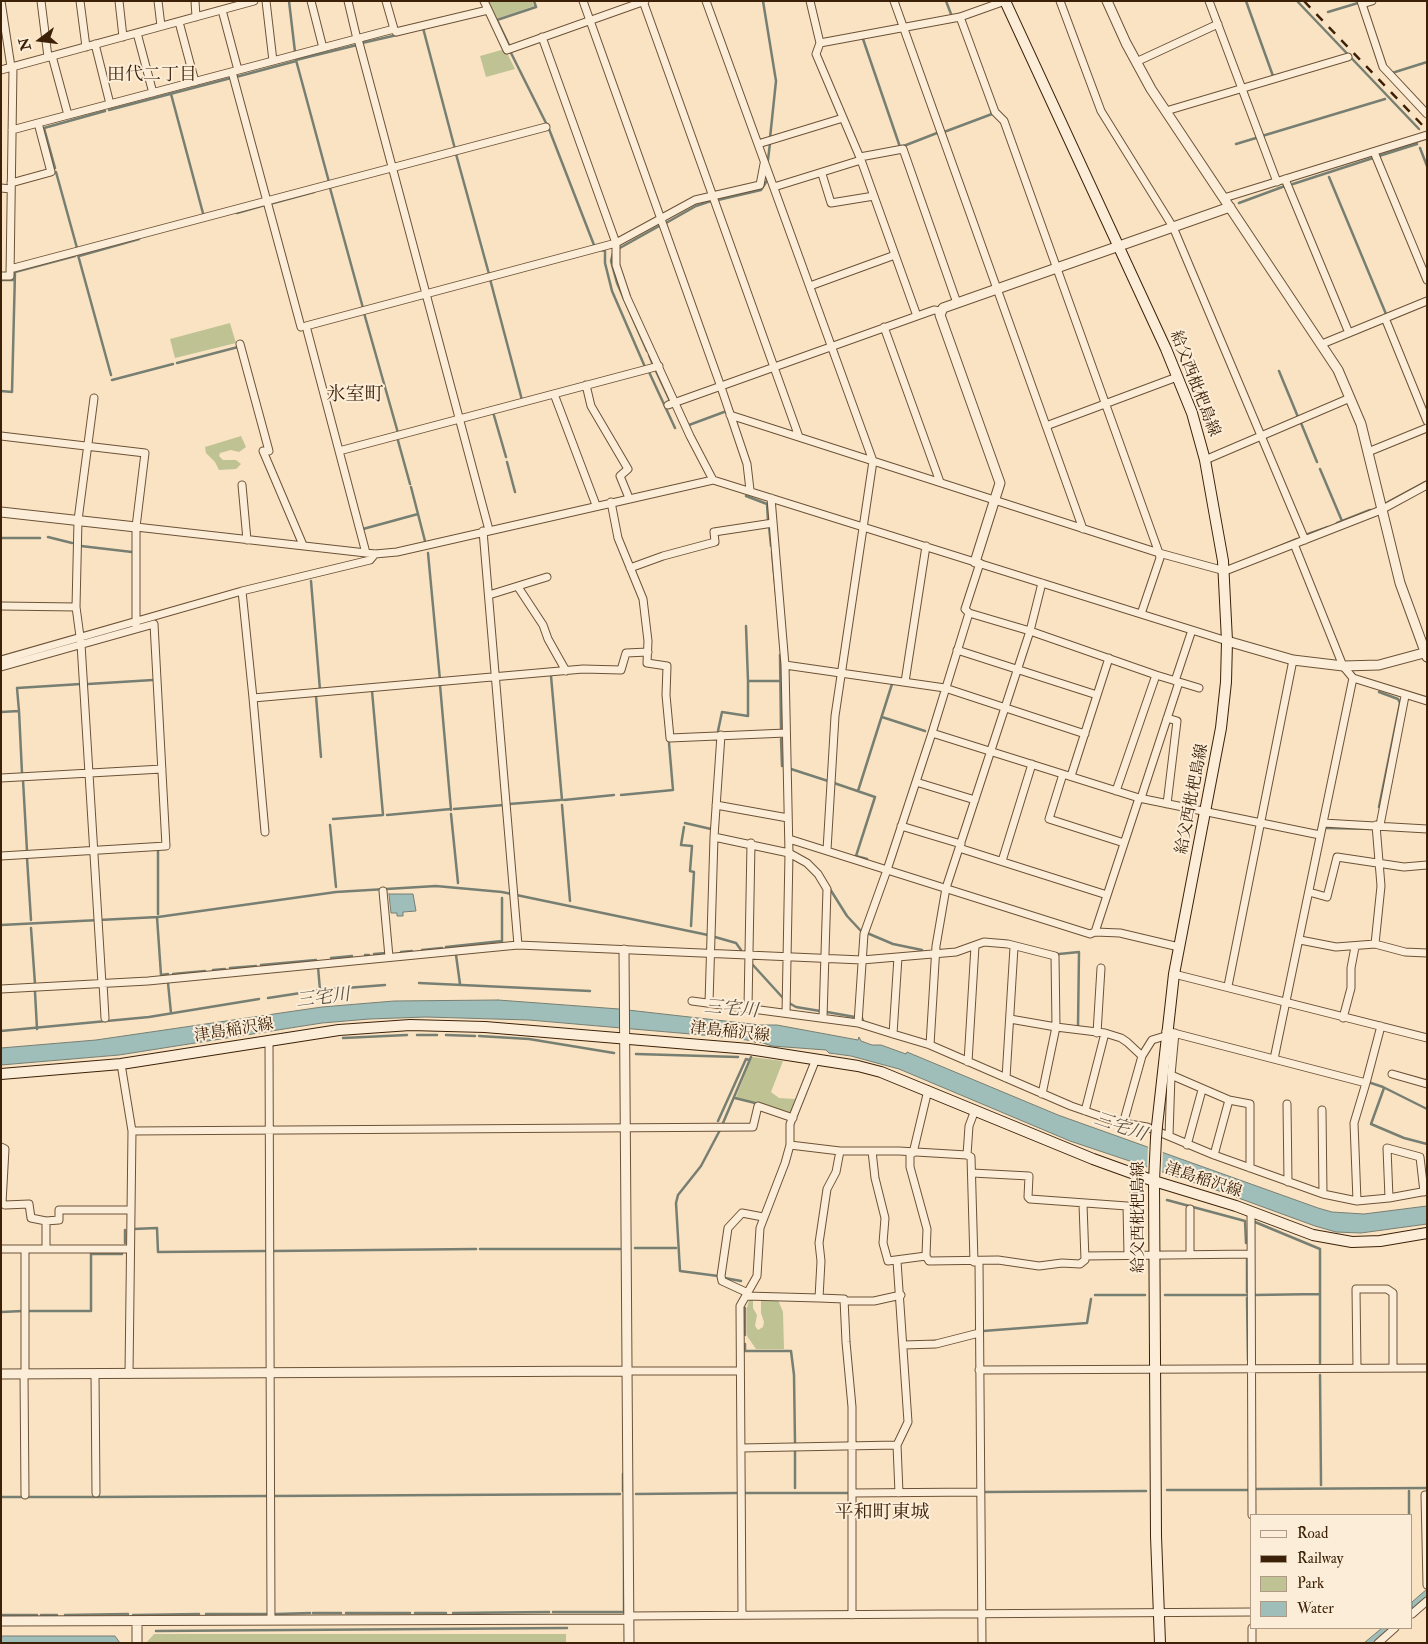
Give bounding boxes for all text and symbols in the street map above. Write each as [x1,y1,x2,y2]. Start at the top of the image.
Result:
north arrow [15,15,65,65]
text: N [15,36,35,52]
district label: 田代二丁目 [107,65,197,87]
street label: 給父西枇杷島線 [1165,328,1223,440]
district label: 氷室町 [327,385,383,407]
street label: 給父西枇杷島線 [1173,742,1213,856]
water label: 三宅川 [295,985,351,1013]
water label: 三宅川 [703,997,759,1023]
street label: 津島稲沢線 [193,1015,275,1047]
street label: 津島稲沢線 [689,1019,771,1047]
water label: 三宅川 [1091,1109,1149,1147]
street label: 津島稲沢線 [1162,1160,1244,1202]
street label: 給父西枇杷島線 [1130,1161,1150,1273]
district label: 平和町東城 [835,1503,929,1525]
legend [1250,1514,1413,1629]
text: Road [1297,1524,1328,1543]
text: Railway [1297,1549,1343,1568]
text: Park [1297,1574,1324,1593]
text: Water [1297,1599,1334,1618]

